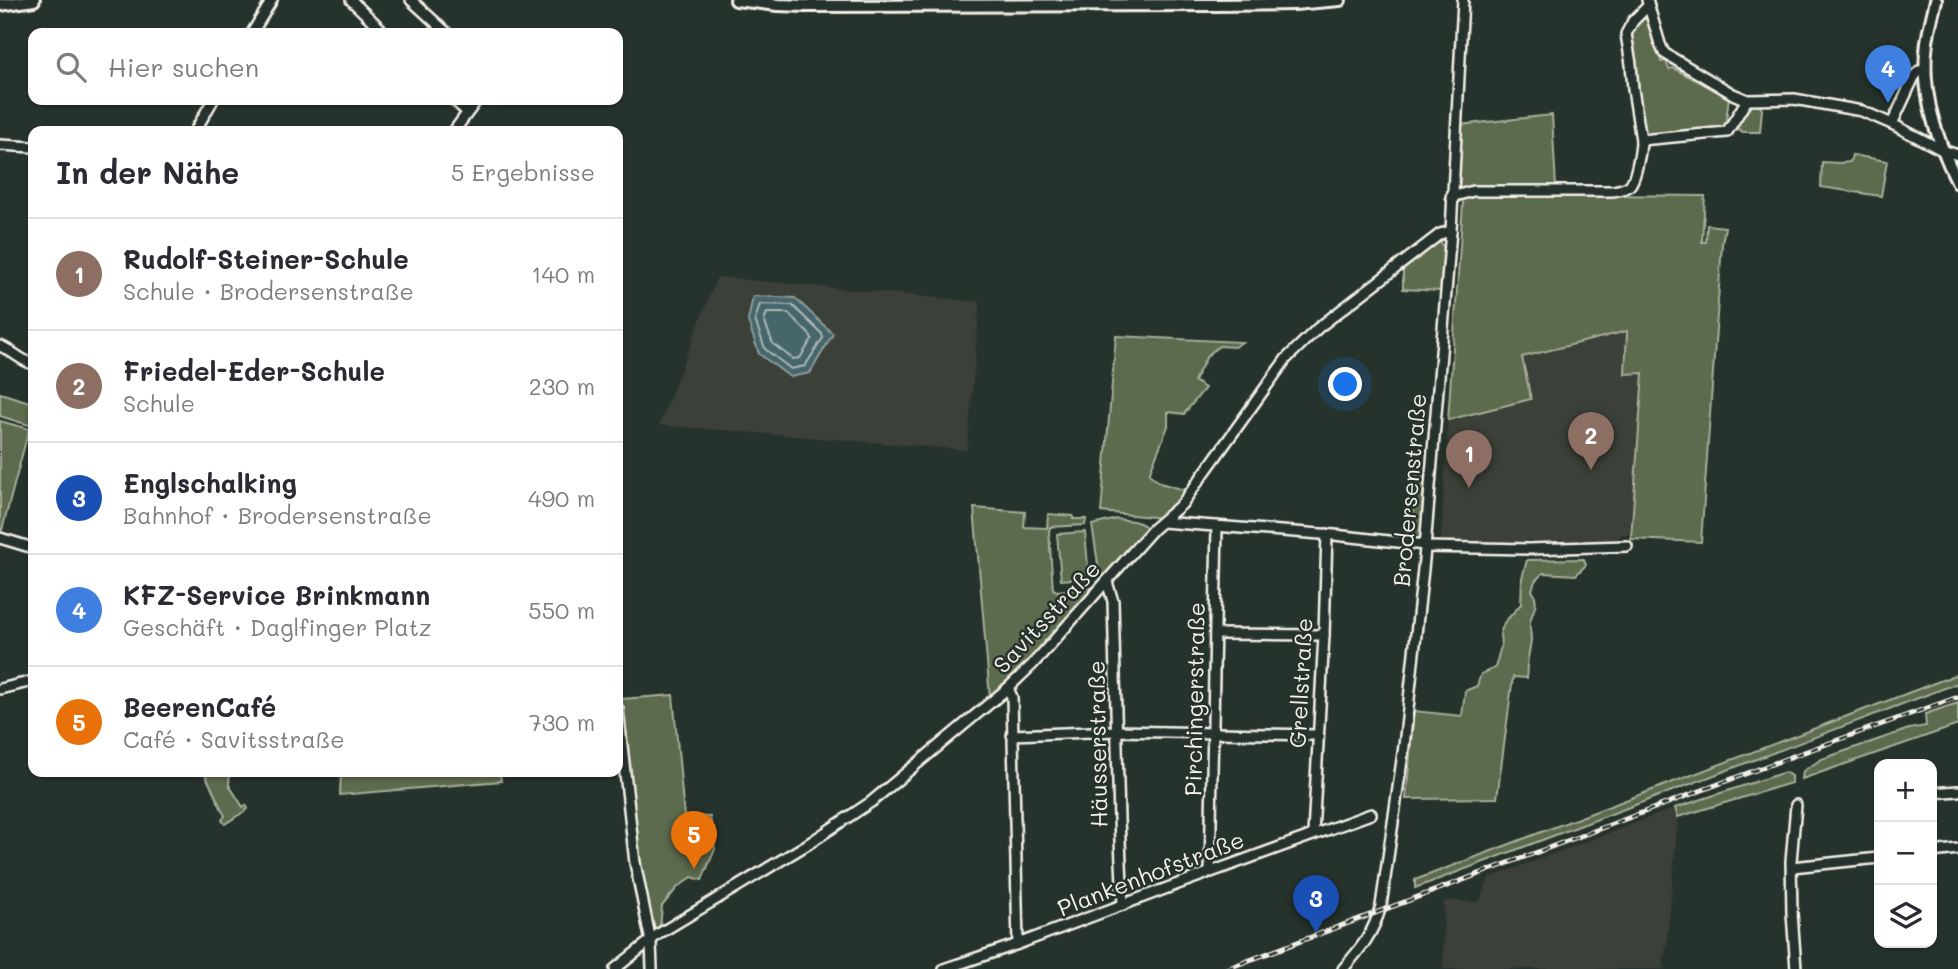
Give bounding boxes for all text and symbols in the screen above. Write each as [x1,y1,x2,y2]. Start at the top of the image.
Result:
search box [28,28,623,105]
pin: 4 [1865,45,1911,103]
icon: search [52,48,90,86]
text: Hier suchen [108,50,259,84]
text: In der Nähe [56,152,239,192]
text: 5 Ergebnisse [451,157,595,187]
text: Rudolf-Steiner-Schule [123,242,409,276]
text: 1 [74,259,84,289]
text: 140 m [531,259,595,289]
text: Schule · Brodersenstraße [123,276,414,306]
text: Friedel-Eder-Schule [123,354,385,388]
your location [1328,367,1362,401]
text: 2 [73,371,85,401]
text: 230 m [529,371,595,401]
text: Schule [123,388,195,418]
street label: Brodersenstraße [1386,392,1432,588]
pin: 2 [1568,412,1614,470]
pin: 1 [1446,430,1492,488]
text: Englschalking [123,466,297,500]
text: 3 [72,483,86,513]
text: 490 m [528,483,595,513]
text: Bahnhof · Brodersenstraße [123,500,432,530]
street label: Savitsstraße [986,554,1106,679]
text: KFZ-Service Brinkmann [123,578,430,612]
text: 4 [72,595,86,625]
text: 550 m [528,595,595,625]
street label: Pirchingerstraße [1177,602,1211,796]
text: Geschäft · Daglfinger Platz [123,612,432,642]
street label: Grellstraße [1282,617,1318,749]
street label: Häusserstraße [1081,660,1113,828]
text: BeerenCafé [123,690,276,724]
text: 5 [72,707,86,737]
text: 730 m [529,707,595,737]
text: Café · Savitsstraße [123,724,345,754]
map controls [1874,759,1937,948]
button: + [1874,759,1937,822]
pin: 5 [671,811,717,869]
button: − [1874,822,1937,885]
street label: Plankenhofstraße [1053,824,1248,922]
pin: 3 [1293,875,1339,933]
button: layers [1874,885,1937,948]

